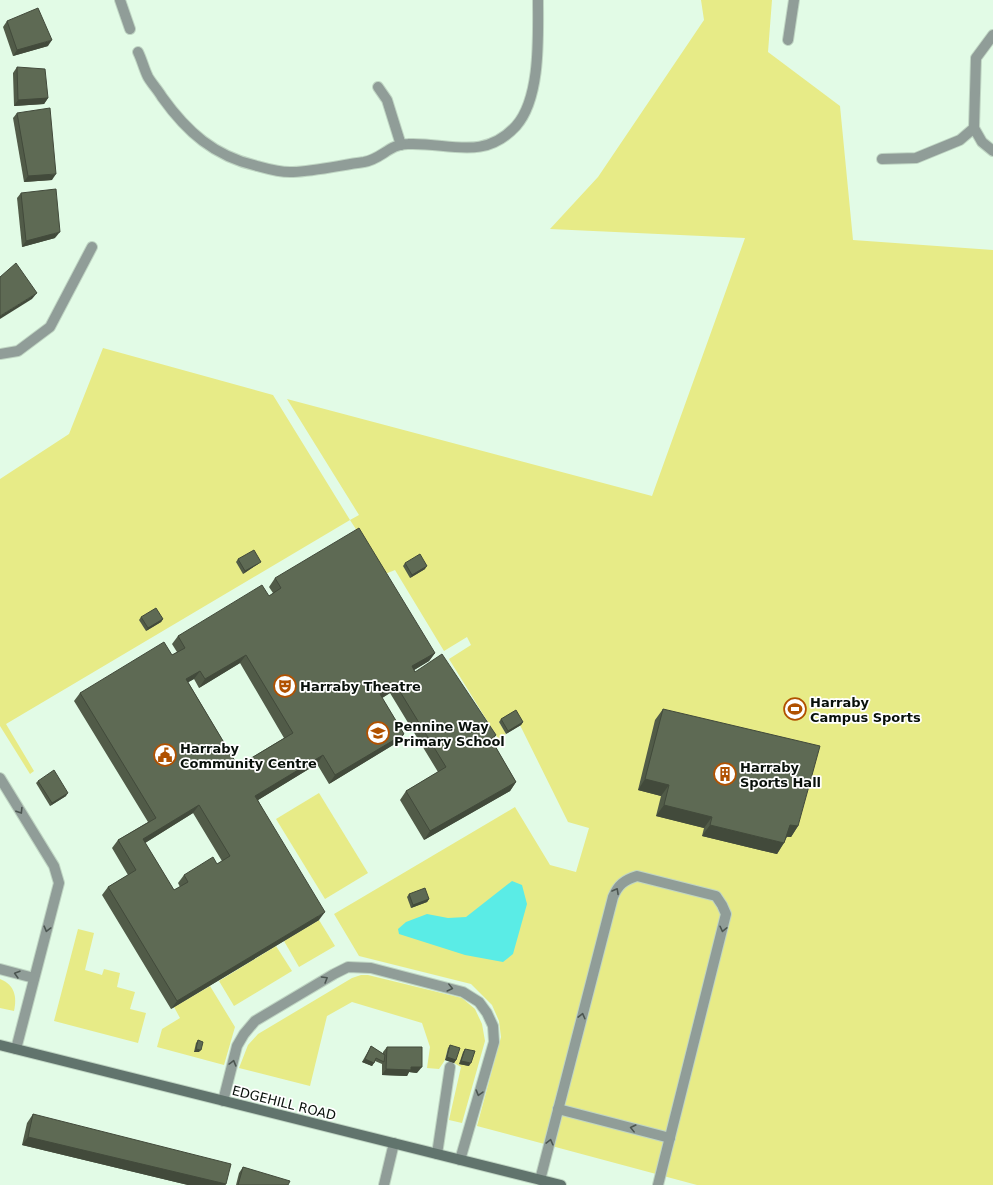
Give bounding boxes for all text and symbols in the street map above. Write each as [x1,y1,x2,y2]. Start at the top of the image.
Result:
theatre icon: Harraby Theatre [272,673,298,699]
place label: Harraby Theatre [300,679,421,694]
place label: Harraby Campus Sports [810,695,921,725]
sports icon: Harraby Campus Sports [782,696,808,722]
place label: Pennine Way Primary School [394,719,505,749]
school or university icon: Pennine Way Primary School [365,720,391,746]
place label: Harraby Community Centre [180,741,317,771]
public building icon: Harraby Community Centre [152,742,178,768]
place label: Harraby Sports Hall [740,760,821,790]
building icon: Harraby Sports Hall [712,761,738,787]
one-way arrow [16,807,23,814]
one-way arrow [611,888,619,895]
one-way arrow [43,925,52,932]
one-way arrow [719,925,728,932]
one-way arrow [14,970,20,978]
one-way arrow [321,976,328,984]
one-way arrow [446,983,453,992]
one-way arrow [577,1013,586,1020]
one-way arrow [228,1060,237,1067]
street label: EDGEHILL ROAD [230,1083,338,1123]
one-way arrow [475,1089,484,1096]
one-way arrow [629,1124,636,1133]
one-way arrow [545,1139,553,1145]

